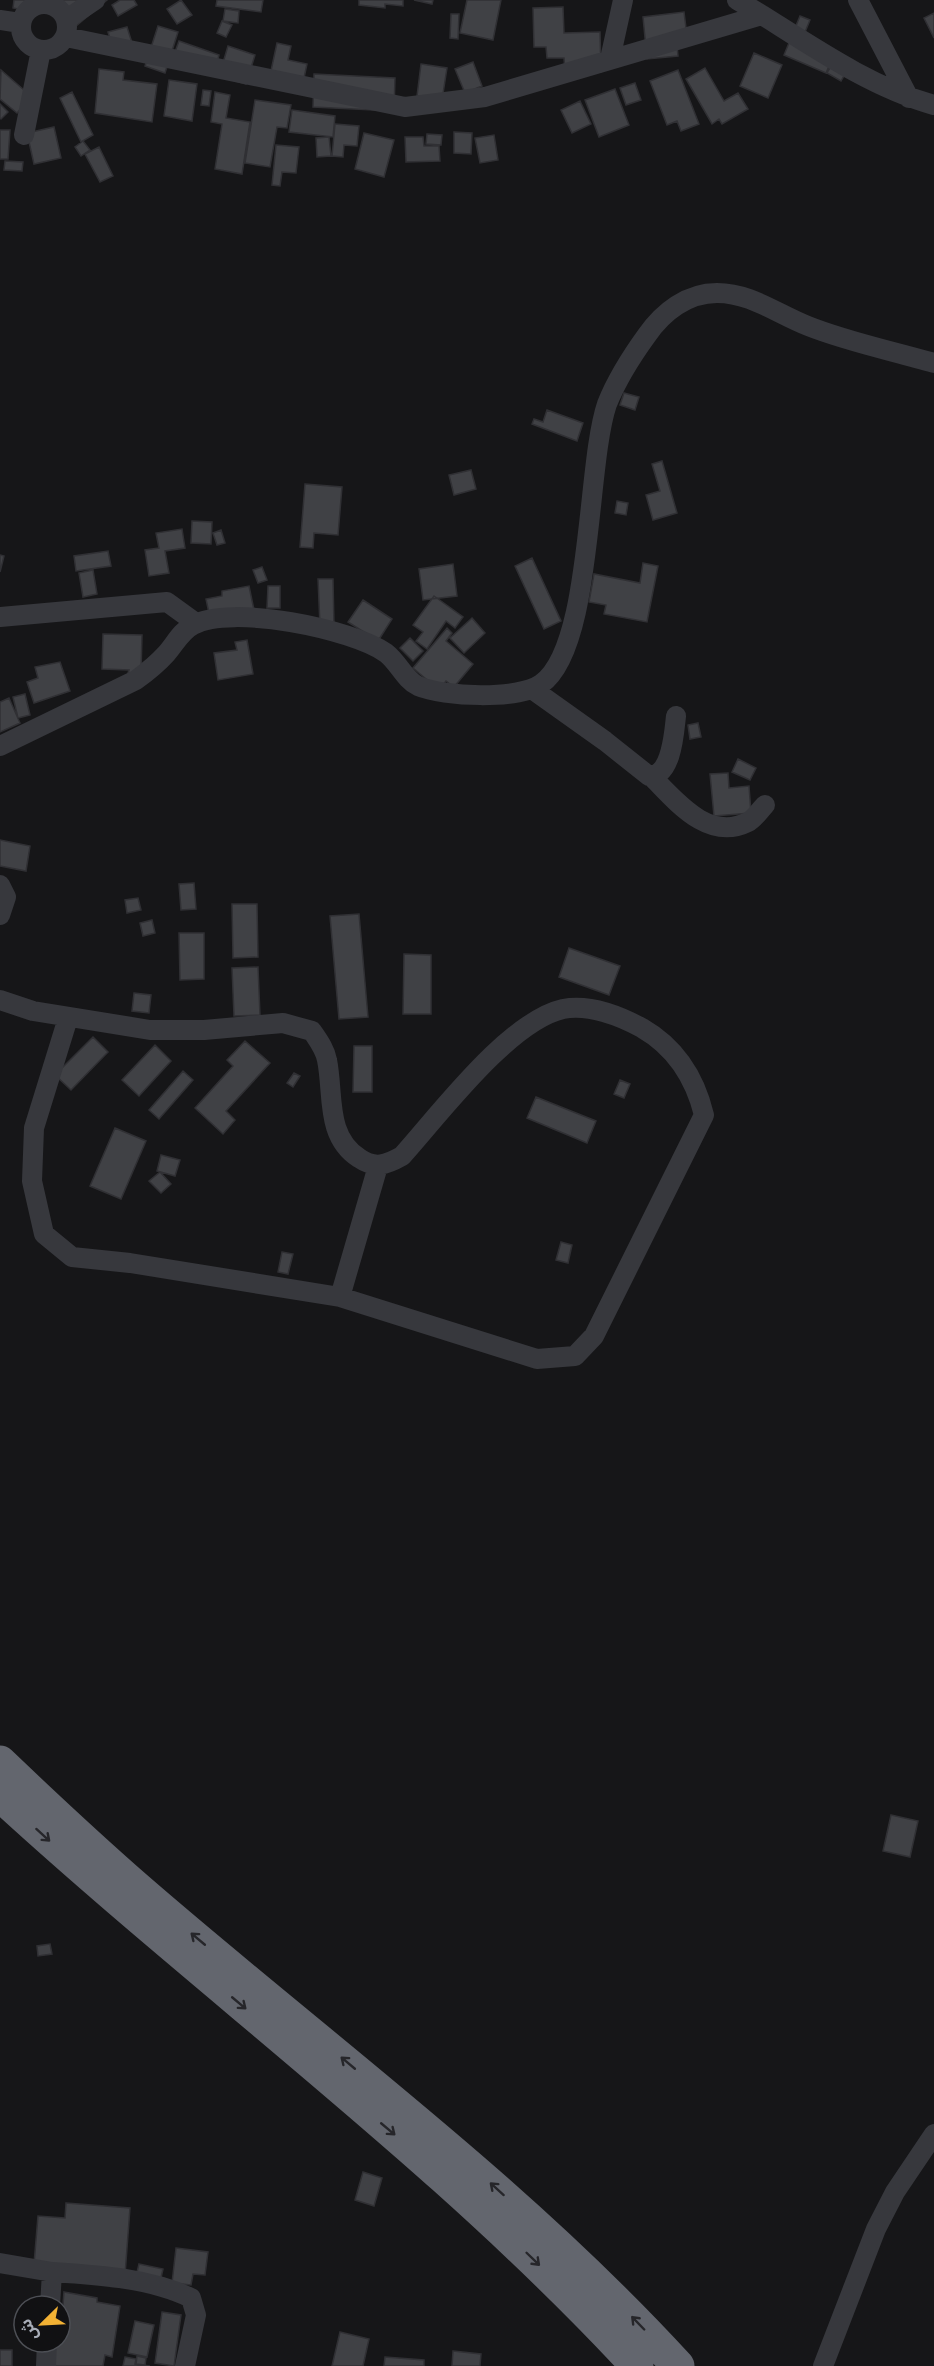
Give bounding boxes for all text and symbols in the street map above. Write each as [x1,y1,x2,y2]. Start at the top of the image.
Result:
one-way arrow [35,1828,50,1842]
one-way arrow [190,1932,206,1945]
one-way arrow [231,1996,247,2009]
one-way arrow [340,2056,356,2069]
one-way arrow [380,2122,395,2136]
one-way arrow [490,2182,505,2196]
one-way arrow [526,2251,541,2266]
north arrow [12,2294,72,2354]
text: ش [16,2316,42,2344]
one-way arrow [631,2316,646,2331]

